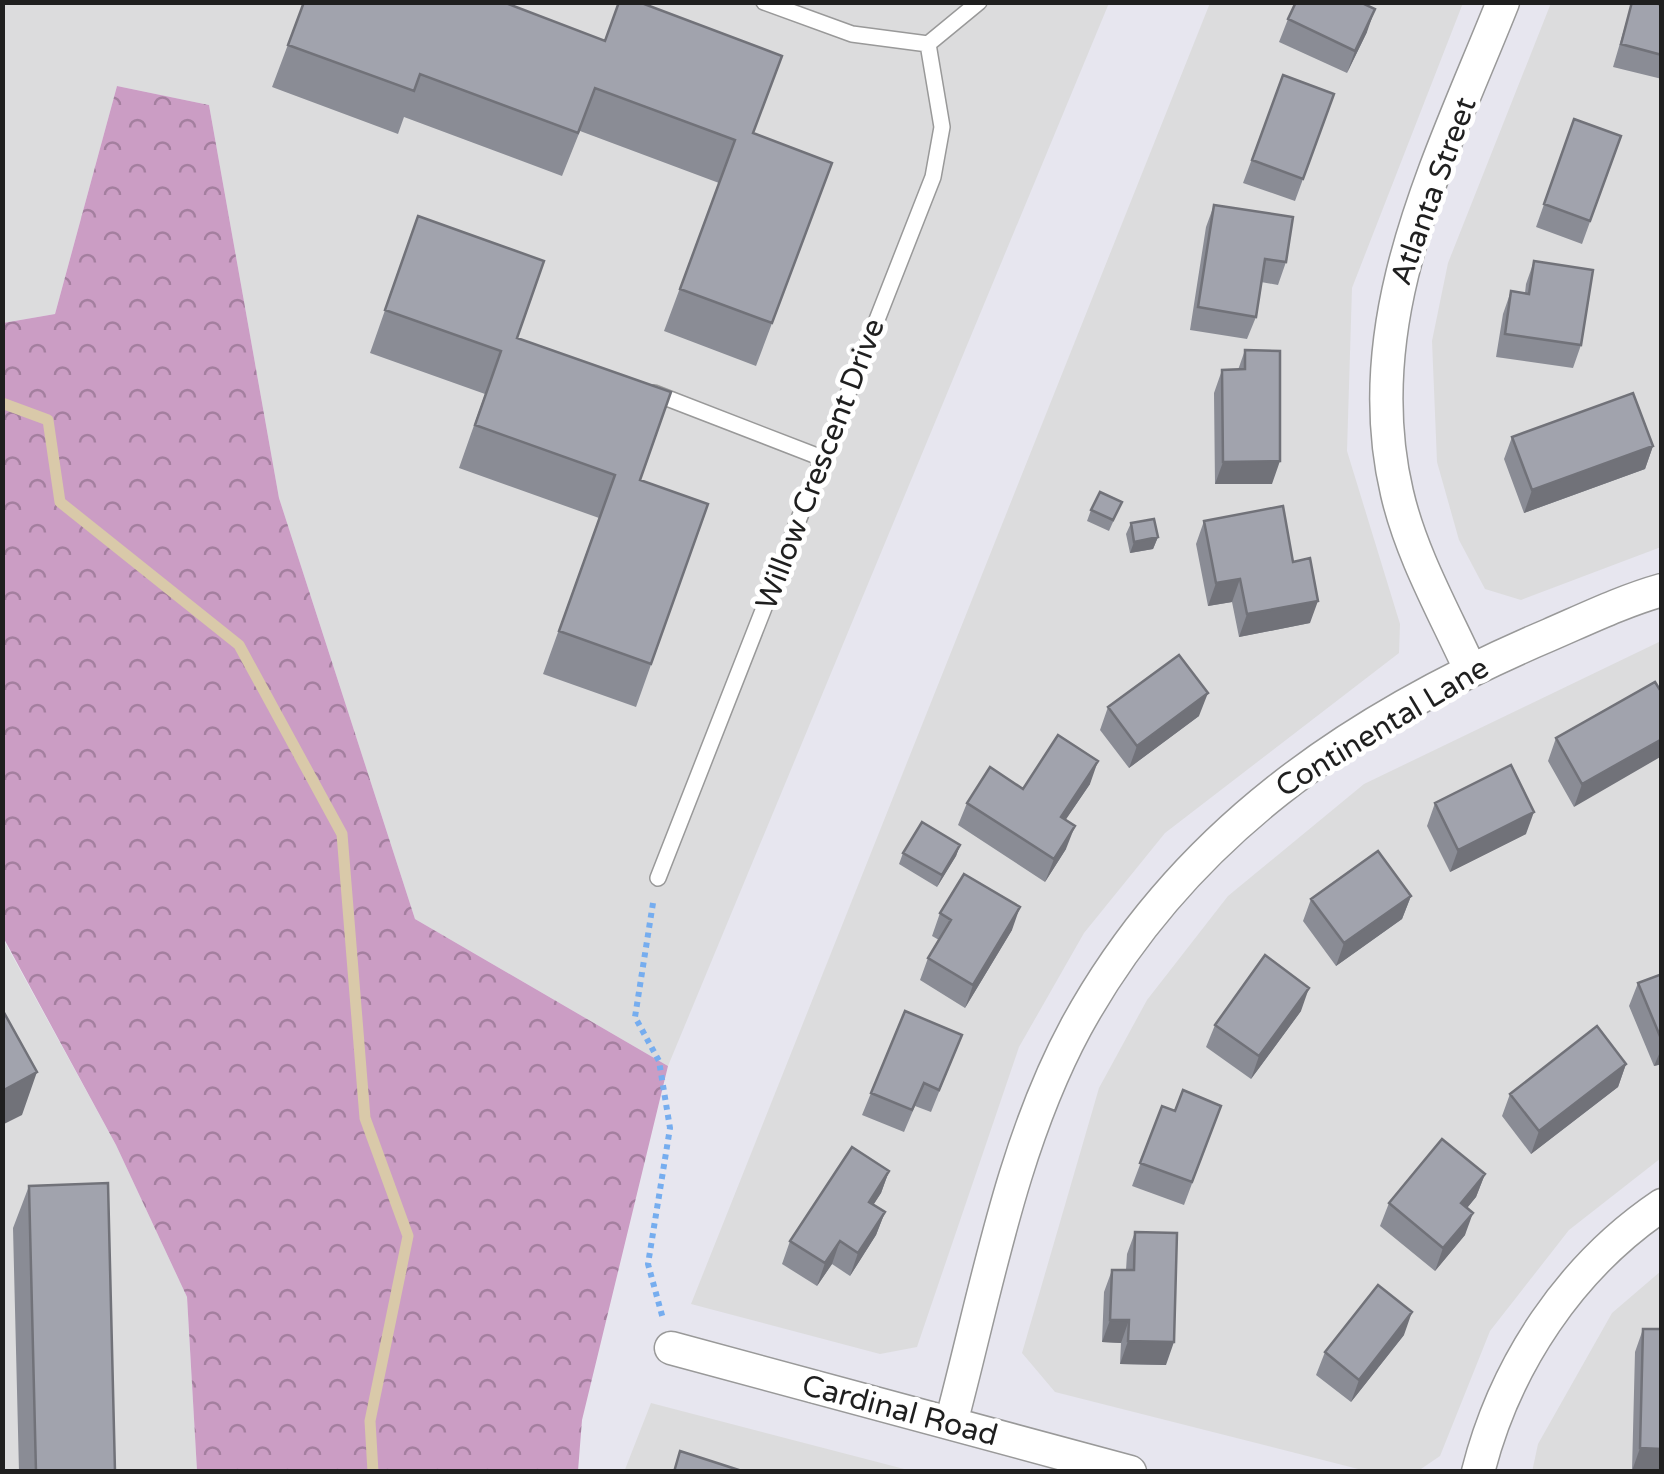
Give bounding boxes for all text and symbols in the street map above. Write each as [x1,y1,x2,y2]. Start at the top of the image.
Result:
street label: Atlanta Street [1382,92,1485,290]
street label: Willow Crescent Drive [748,313,893,615]
street label: Continental Lane [1269,649,1495,806]
street label: Cardinal Road [798,1367,1002,1454]

